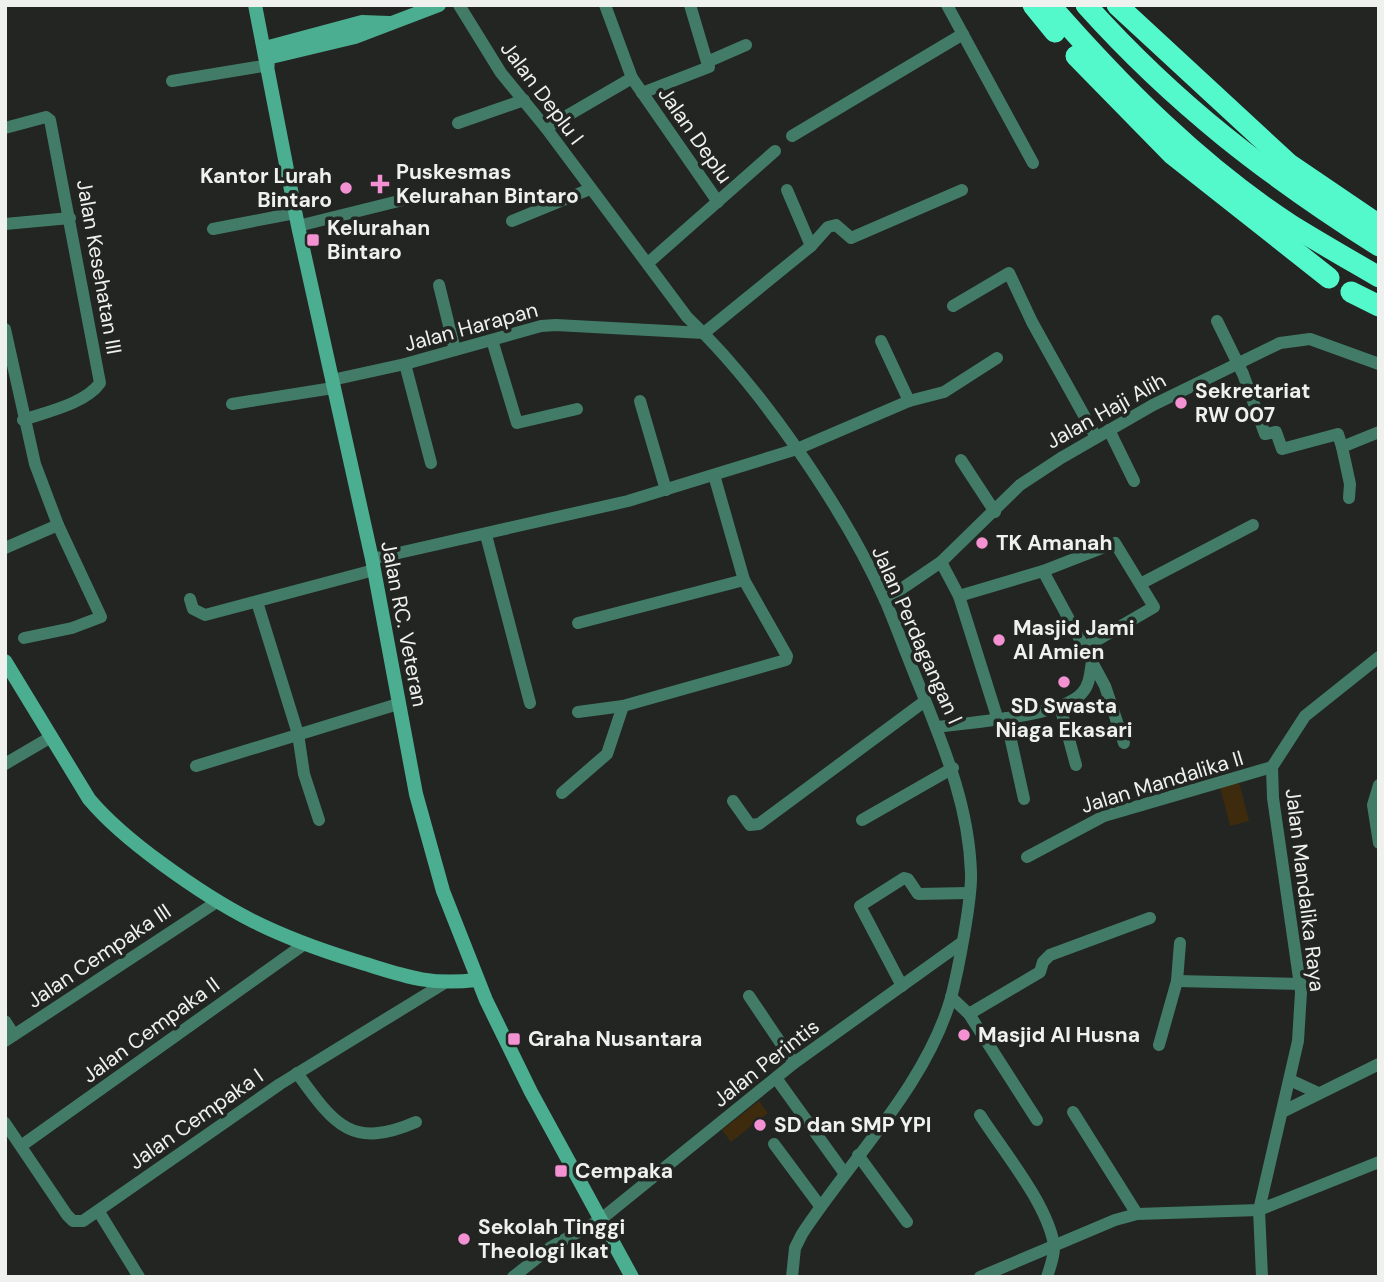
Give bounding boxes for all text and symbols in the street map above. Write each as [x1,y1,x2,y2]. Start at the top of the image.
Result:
street label: Jalan Deplu I [494,36,590,150]
street label: Jalan Deplu [651,81,739,189]
place label: Puskesmas Kelurahan Bintaro [396,158,579,210]
place label: Kantor Lurah Bintaro [200,162,332,214]
marker: Puskesmas Kelurahan Bintaro [370,174,390,194]
street label: Jalan Kesehatan III [70,177,128,357]
marker: Kantor Lurah Bintaro [338,180,354,196]
place label: Kelurahan Bintaro [327,214,430,266]
marker: Kelurahan Bintaro [305,232,321,248]
street label: Jalan Harapan [401,296,541,358]
street label: Jalan Haji Alih [1041,367,1171,455]
place label: Sekretariat RW 007 [1195,377,1310,429]
marker: Sekretariat RW 007 [1173,395,1189,411]
place label: TK Amanah [996,529,1112,557]
marker: TK Amanah [974,535,990,551]
street label: Jalan RC. Veteran [374,539,434,709]
street label: Jalan Perdagangan I [865,542,969,728]
place label: Masjid Jami Al Amien [1013,614,1134,666]
marker: Masjid Jami Al Amien [991,632,1007,648]
marker: SD Swasta Niaga Ekasari [1056,674,1072,690]
place label: SD Swasta Niaga Ekasari [995,692,1133,744]
street label: Jalan Mandalika II [1077,744,1247,820]
street label: Jalan Mandalika Raya [1279,787,1331,993]
street label: Jalan Cempaka III [21,897,177,1015]
street label: Jalan Cempaka II [77,971,225,1089]
street label: Jalan Perintis [707,1013,825,1113]
place label: Masjid Al Husna [978,1021,1140,1049]
place label: Graha Nusantara [528,1025,702,1053]
marker: Masjid Al Husna [956,1027,972,1043]
marker: Graha Nusantara [506,1031,522,1047]
street label: Jalan Cempaka I [123,1062,269,1176]
place label: SD dan SMP YPI [774,1111,931,1139]
marker: SD dan SMP YPI [752,1117,768,1133]
place label: Cempaka [575,1157,673,1185]
marker: Cempaka [553,1163,569,1179]
place label: Sekolah Tinggi Theologi Ikat [478,1213,625,1265]
marker: Sekolah Tinggi Theologi Ikat [456,1231,472,1247]

